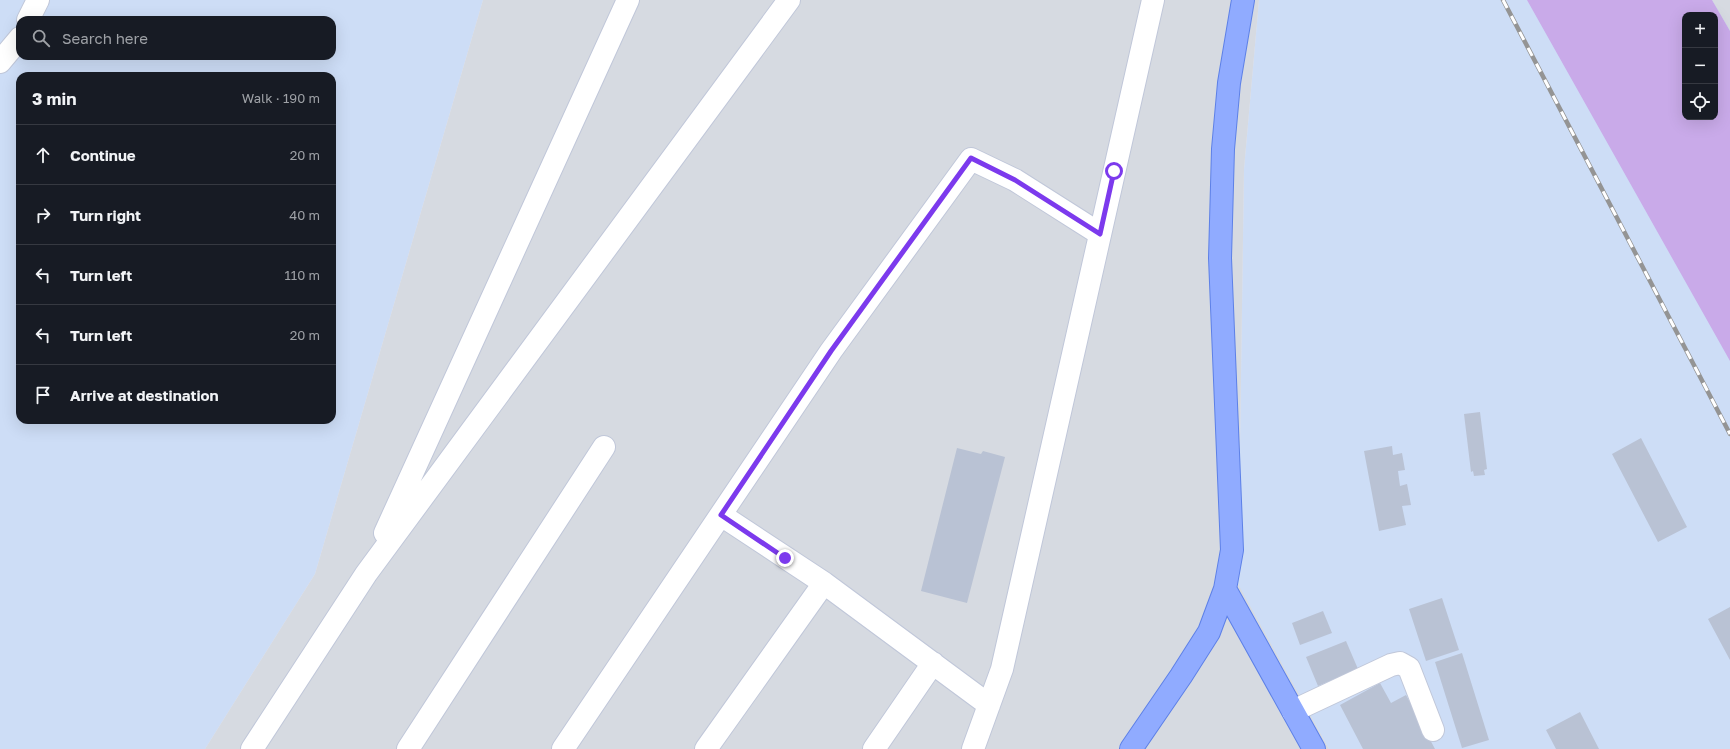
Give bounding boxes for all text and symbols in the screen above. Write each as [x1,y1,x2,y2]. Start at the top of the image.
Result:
map controls [1682,12,1718,120]
button: + [1682,12,1718,48]
search box [16,16,336,60]
icon: search [30,27,52,49]
text: Search here [62,29,148,47]
button: − [1682,48,1718,84]
button: locate [1682,84,1718,120]
text: 3 min [32,88,76,109]
text: Walk · 190 m [242,90,320,106]
icon: ahead [32,144,54,166]
text: Continue [70,146,136,164]
text: 20 m [290,147,320,163]
route start [1105,162,1123,180]
icon: right [32,204,54,226]
text: Turn right [70,206,141,224]
text: 40 m [289,207,320,223]
icon: left [32,264,54,286]
text: Turn left [70,266,132,284]
text: 110 m [285,267,320,283]
icon: left [32,324,54,346]
text: Turn left [70,326,132,344]
text: 20 m [290,327,320,343]
icon: arrive [32,384,54,406]
text: Arrive at destination [70,386,219,404]
route end [776,549,794,567]

